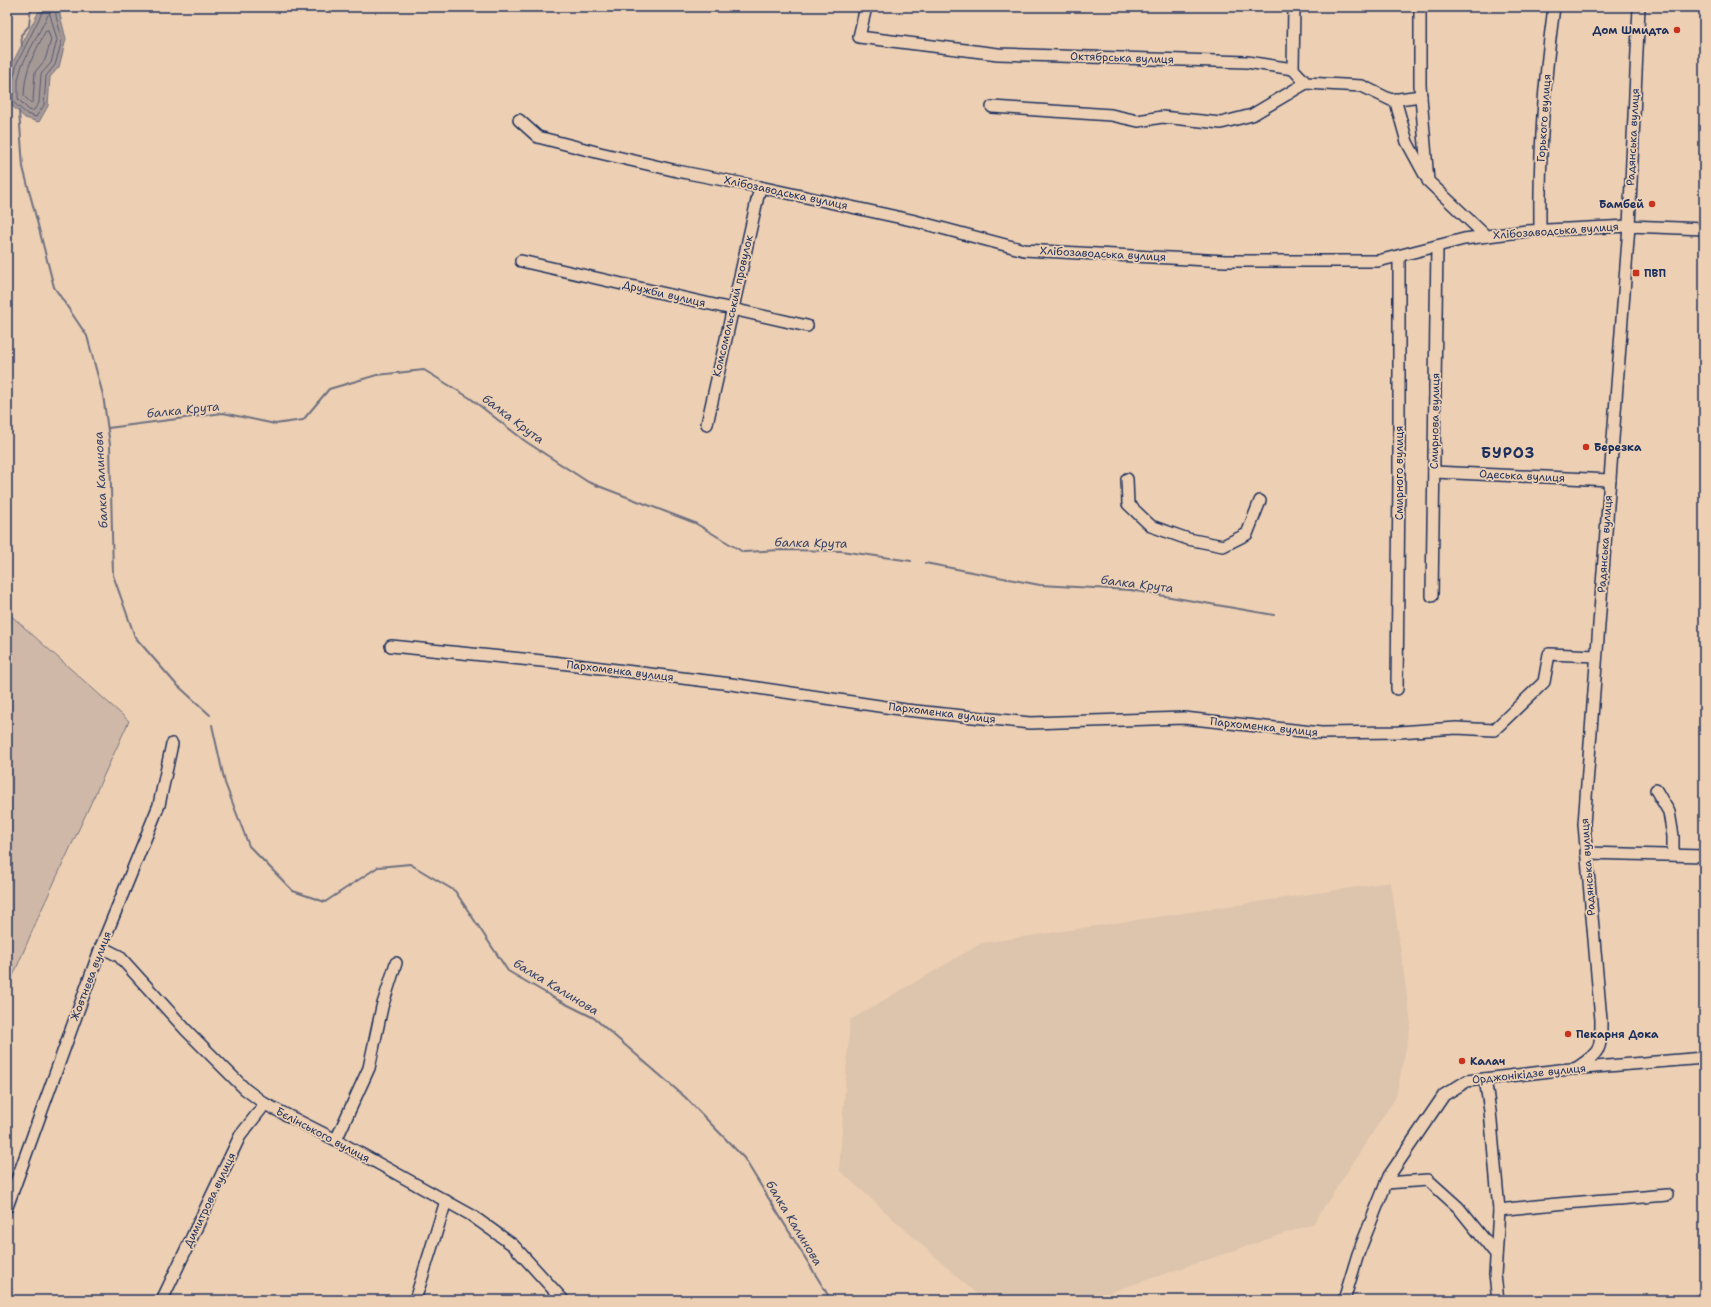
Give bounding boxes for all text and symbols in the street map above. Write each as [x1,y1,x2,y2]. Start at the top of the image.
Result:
place label: Дом Шмидта [1593,23,1669,38]
marker: Дом Шмидта [1672,25,1682,35]
street label: Октябрська вулиця [1070,49,1174,67]
street label: Горького вулиця [1533,74,1555,162]
street label: Радянська вулиця [1623,88,1643,186]
street label: Хлібозаводська вулиця [723,173,849,213]
place label: Бамбей [1599,197,1644,212]
marker: Бамбей [1647,199,1657,209]
street label: Хлібозаводська вулиця [1493,219,1619,243]
street label: Комсомольський провулок [709,233,757,378]
street label: Хлібозаводська вулиця [1040,243,1166,265]
place label: ПВП [1644,266,1666,281]
marker: ПВП [1631,268,1641,278]
street label: Дружби вулиця [621,277,707,311]
street label: Смирнова вулиця [1427,373,1443,469]
water label: балка Крута [479,391,547,447]
water label: балка Крута [146,398,220,422]
street label: Смирного вулиця [1392,426,1407,520]
water label: балка Калинова [90,431,112,529]
place label: Березка [1594,440,1642,455]
marker: Березка [1581,442,1591,452]
district label: БУРОЗ [1481,443,1535,463]
street label: Одеська вулиця [1479,466,1565,486]
street label: Радянська вулиця [1594,495,1616,593]
water label: балка Крута [774,534,848,552]
water label: балка Крута [1100,572,1174,596]
street label: Пархоменка вулиця [565,657,675,685]
street label: Пархоменка вулиця [887,699,997,727]
street label: Пархоменка вулиця [1209,714,1319,740]
street label: Радянська вулиця [1577,818,1599,916]
street label: Жовтнева вулиця [67,929,115,1023]
water label: балка Калинова [510,955,602,1019]
place label: Пекарня Дока [1576,1027,1659,1042]
marker: Пекарня Дока [1563,1029,1573,1039]
place label: Калач [1470,1054,1505,1069]
marker: Калач [1457,1056,1467,1066]
street label: Орджонікідзе вулиця [1471,1061,1587,1087]
street label: Бєлінського вулиця [273,1104,373,1166]
street label: Димитрова вулиця [181,1150,239,1250]
water label: балка Калинова [762,1177,826,1269]

